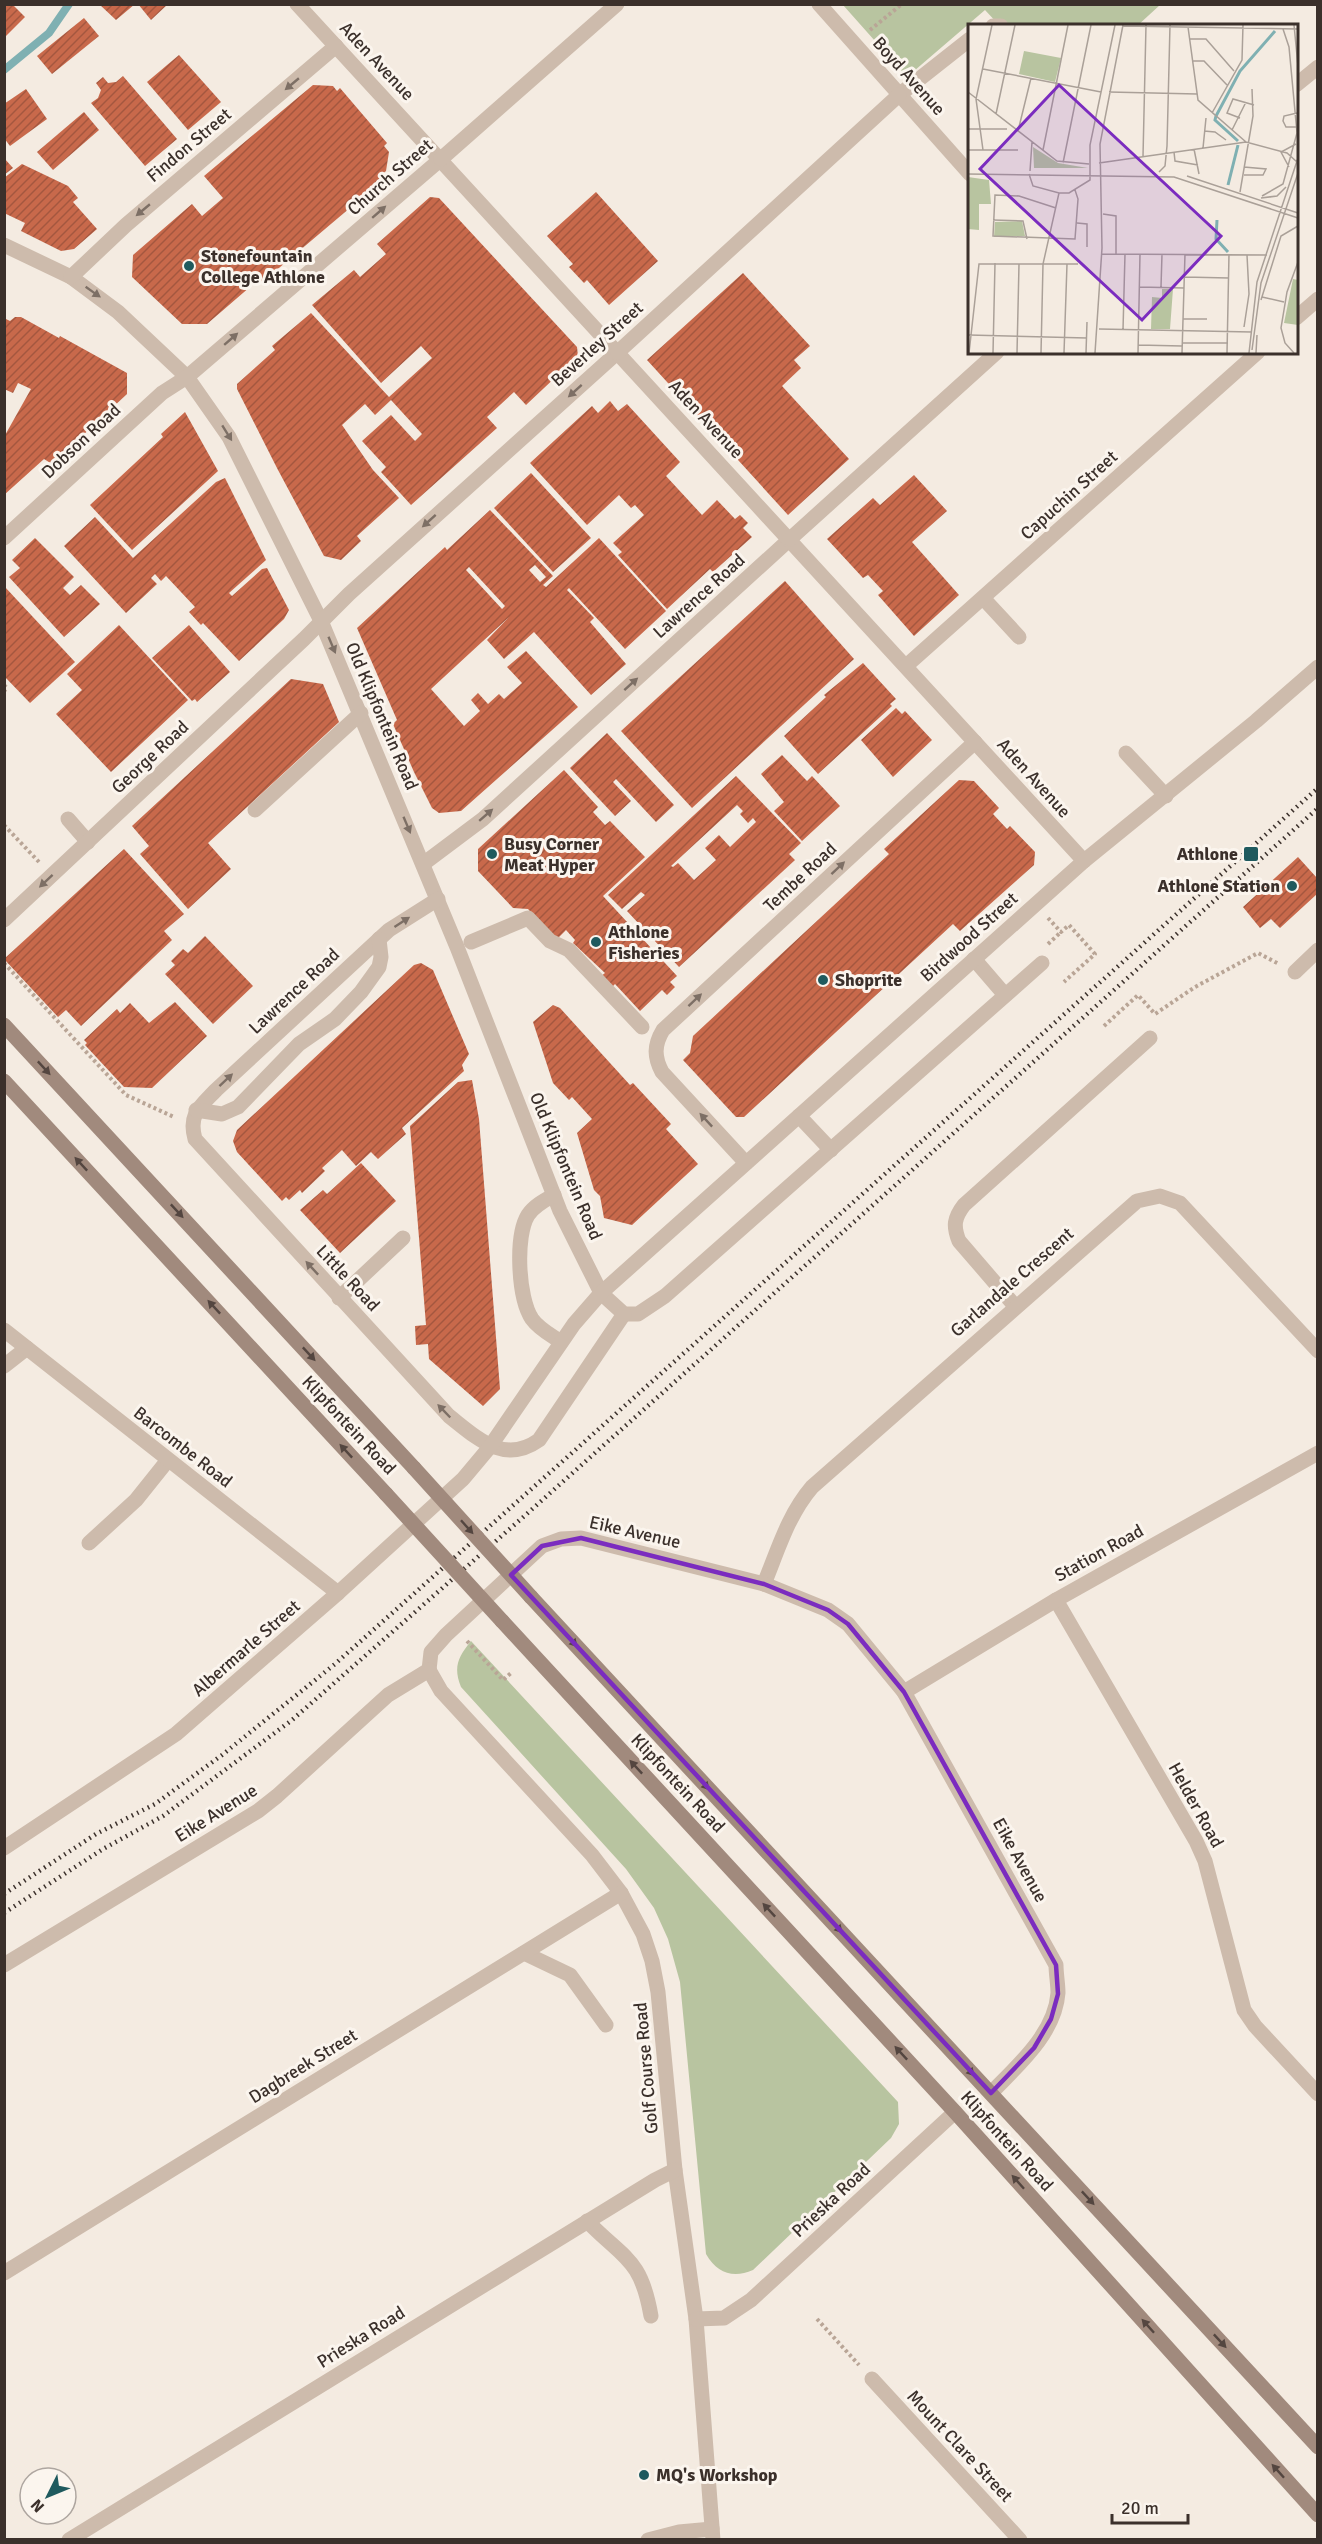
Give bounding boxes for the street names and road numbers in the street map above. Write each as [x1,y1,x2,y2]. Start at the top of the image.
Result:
street label: Aden Avenue [335,17,419,105]
street label: Boyd Avenue [868,32,950,120]
street label: Findon Street [142,103,236,187]
street label: Church Street [343,134,437,220]
street label: Beverley Street [546,297,648,391]
street label: Aden Avenue [664,375,748,463]
street label: Dobson Road [37,399,125,483]
street label: Capuchin Street [1016,446,1122,544]
street label: Lawrence Road [648,549,750,643]
street label: Old Klipfontein Road [341,639,423,793]
street label: George Road [107,716,193,798]
street label: Aden Avenue [993,734,1075,822]
street label: Tembe Road [759,838,841,916]
street label: Birdwood Street [916,887,1022,987]
street label: Lawrence Road [244,943,344,1039]
street label: Old Klipfontein Road [525,1089,607,1243]
street label: Garlandale Crescent [946,1223,1078,1341]
street label: Little Road [312,1240,384,1316]
street label: Klipfontein Road [297,1371,401,1479]
street label: Barcombe Road [129,1402,237,1492]
street label: Eike Avenue [587,1511,683,1553]
street label: Station Road [1051,1520,1147,1586]
street label: Albermarle Street [187,1595,305,1701]
street label: Klipfontein Road [626,1729,730,1837]
street label: Helder Road [1164,1759,1228,1851]
street label: Eike Avenue [171,1779,261,1847]
street label: Eike Avenue [988,1814,1052,1906]
street label: Golf Course Road [629,2001,663,2135]
street label: Dagbreek Street [245,2024,361,2108]
street label: Klipfontein Road [956,2086,1058,2196]
street label: Prieska Road [787,2158,875,2242]
street label: Prieska Road [313,2301,409,2373]
street label: Mount Clare Street [902,2385,1018,2507]

